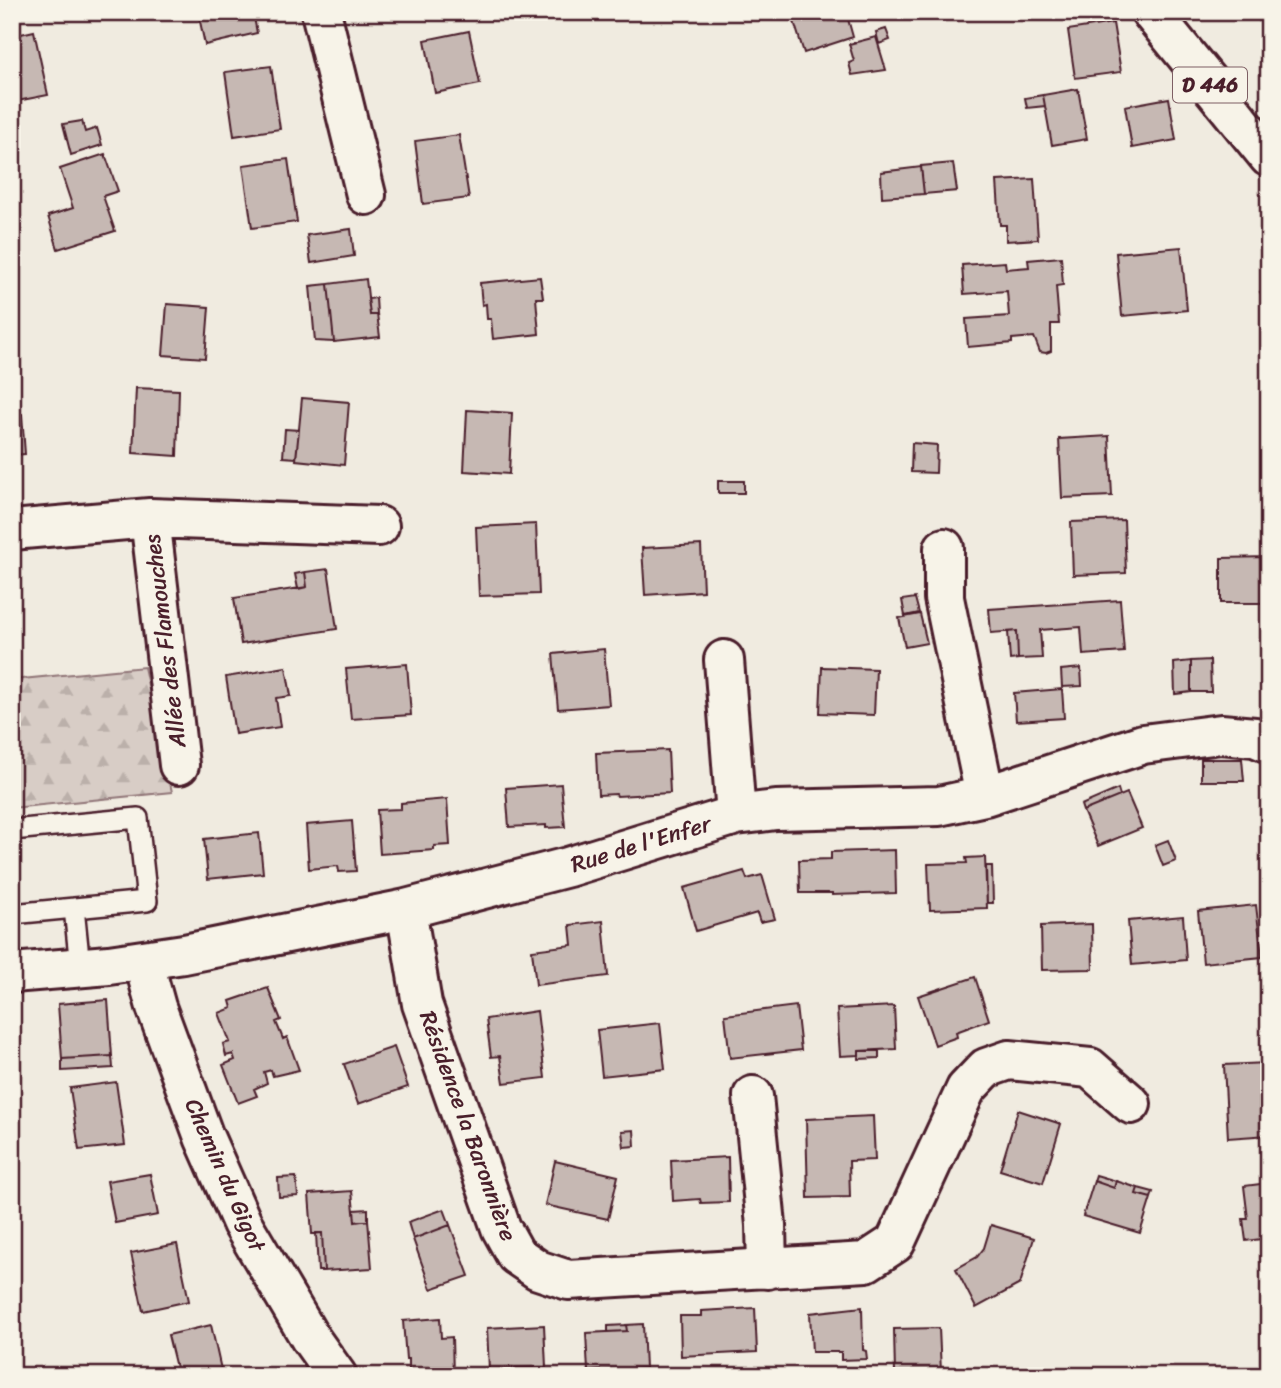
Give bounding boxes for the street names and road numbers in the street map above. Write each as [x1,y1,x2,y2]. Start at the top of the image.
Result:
road number: D 446 [1173,68,1247,102]
street label: Allée des Flamouches [132,531,199,751]
street label: Rue de l'Enfer [566,803,718,885]
street label: Résidence la Baronnière [407,1005,529,1247]
street label: Chemin du Gigot [173,1092,278,1260]

